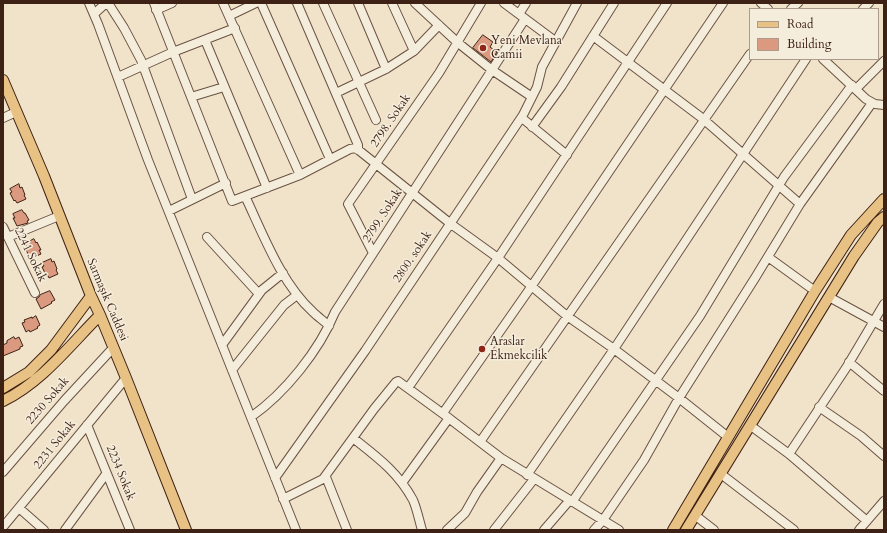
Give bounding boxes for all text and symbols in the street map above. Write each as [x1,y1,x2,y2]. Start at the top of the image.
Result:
legend [749,8,879,60]
text: Road [787,16,813,32]
place label: Yeni Mevlana Camii [491,34,562,62]
text: Building [787,36,831,52]
marker: Yeni Mevlana Camii [478,43,488,53]
street label: 2798. Sokak [368,92,414,150]
street label: 2799. Sokak [360,186,406,246]
street label: 2241 Sokak [11,226,49,284]
street label: 2800. sokak [390,228,436,286]
street label: Sarmaşık Caddesi [83,257,131,343]
place label: Araslar Ekmekcilik [490,335,548,363]
marker: Araslar Ekmekcilik [477,344,487,354]
street label: 2230 Sokak [23,374,73,428]
street label: 2231 Sokak [31,418,79,472]
street label: 2234 Sokak [102,443,138,503]

